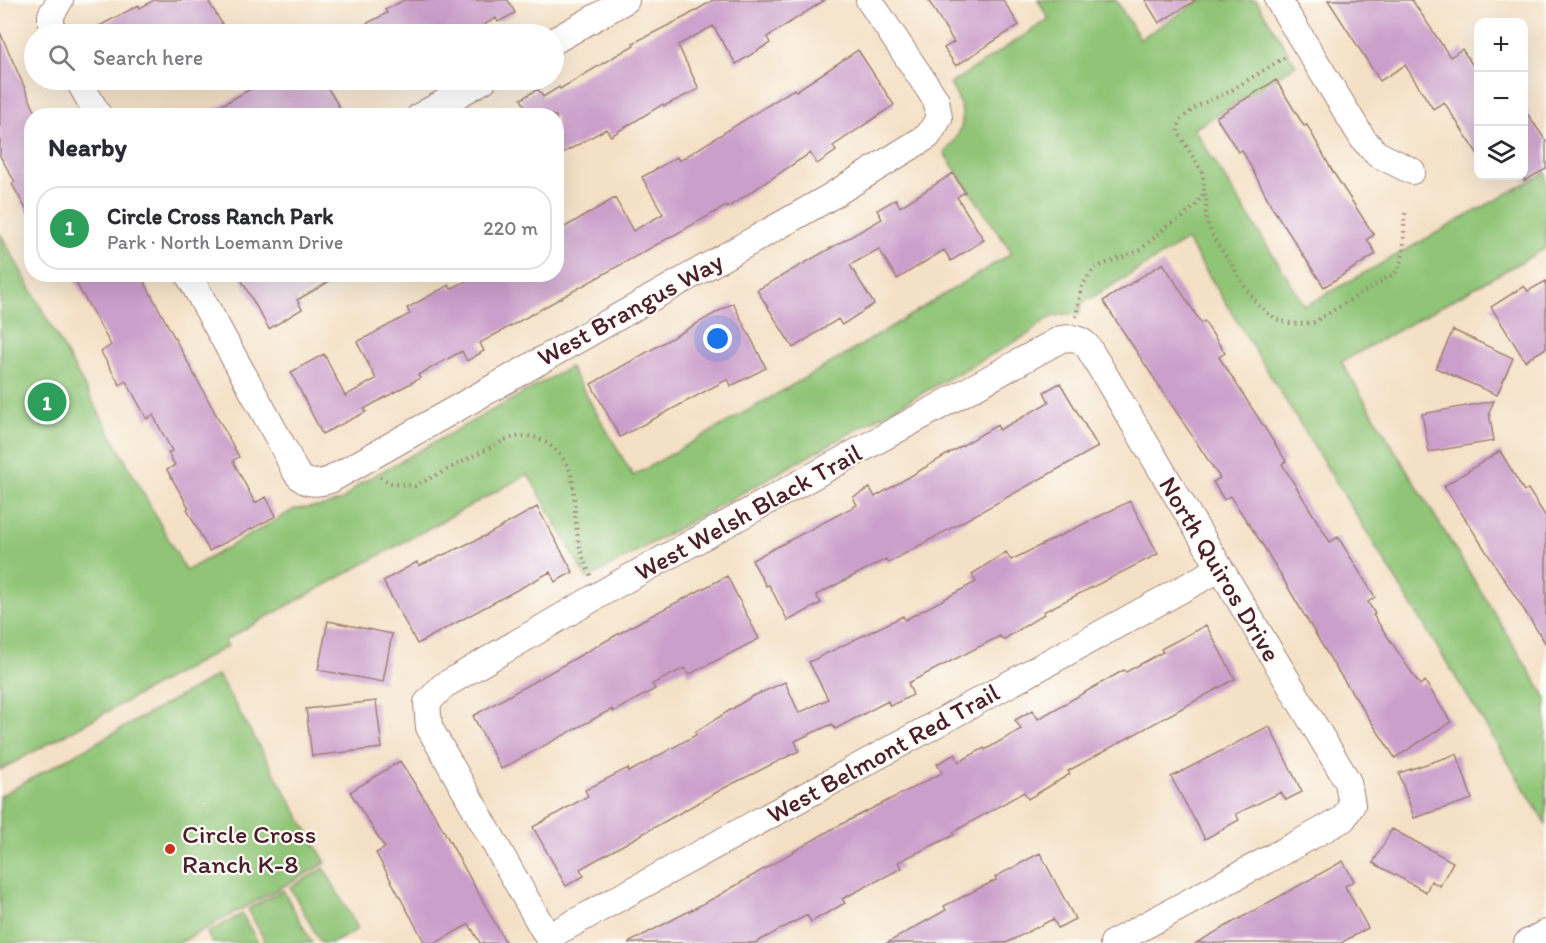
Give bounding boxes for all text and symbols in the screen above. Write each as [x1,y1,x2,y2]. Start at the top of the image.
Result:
map controls [1474,18,1528,180]
button: + [1474,18,1528,72]
search box [24,24,564,90]
icon: search [45,41,78,74]
text: Search here [93,44,203,71]
button: − [1474,72,1528,126]
button: layers [1474,126,1528,180]
text: Nearby [48,131,127,163]
text: Circle Cross Ranch Park [107,203,334,230]
text: 1 [65,216,74,240]
text: 220 m [483,216,538,240]
text: Park · North Loemann Drive [107,230,343,254]
street label: West Brangus Way [532,245,728,373]
your location [703,324,732,353]
pin: 1 [28,380,66,424]
street label: West Welsh Black Trail [629,436,867,588]
street label: North Quiros Drive [1152,471,1288,667]
street label: West Belmont Red Trail [761,676,1005,830]
place label: Circle Cross Ranch K-8 [182,818,316,880]
marker: Circle Cross Ranch K-8 [163,842,177,856]

